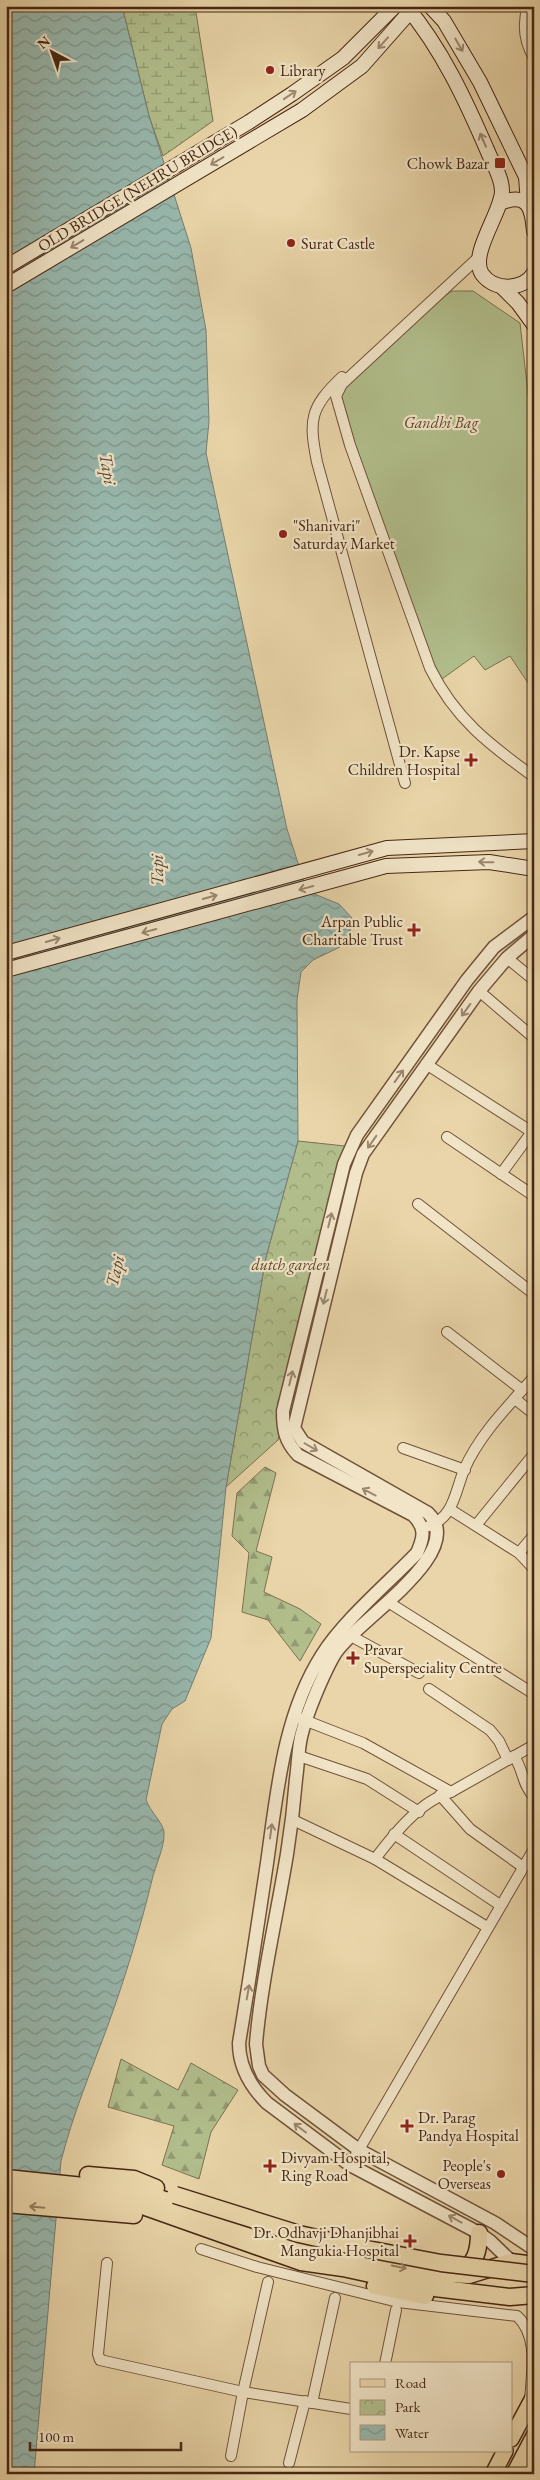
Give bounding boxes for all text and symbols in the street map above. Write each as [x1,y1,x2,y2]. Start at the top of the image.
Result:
north arrow [28,28,78,78]
text: N [33,31,54,53]
one-way arrow [377,36,389,49]
one-way arrow [454,38,464,52]
place label: Library [280,60,327,81]
marker: Library [264,64,276,76]
one-way arrow [283,90,297,100]
street label: OLD BRIDGE (NEHRU BRIDGE) [34,120,241,256]
one-way arrow [478,133,488,148]
place label: Chowk Bazar [407,153,490,174]
one-way arrow [211,156,225,166]
marker: Chowk Bazar [493,156,507,170]
place label: Surat Castle [301,233,375,254]
marker: Surat Castle [285,237,297,249]
one-way arrow [71,239,85,249]
park label: Gandhi Bag [404,412,480,433]
water label: Tapi [94,452,122,487]
place label: "Shanivari" Saturday Market [293,515,395,554]
marker: "Shanivari" Saturday Market [277,528,289,540]
place label: Dr. Kapse Children Hospital [348,741,460,780]
marker: Dr. Kapse Children Hospital [464,753,478,767]
one-way arrow [358,848,374,858]
water label: Tapi [145,853,169,886]
one-way arrow [478,857,494,867]
one-way arrow [298,884,314,893]
one-way arrow [201,892,217,901]
place label: Arpan Public Charitable Trust [302,911,403,950]
marker: Arpan Public Charitable Trust [407,923,421,937]
one-way arrow [141,927,157,936]
one-way arrow [45,935,61,945]
one-way arrow [461,1003,471,1017]
one-way arrow [394,1069,404,1083]
one-way arrow [367,1135,377,1149]
one-way arrow [326,1213,335,1229]
water label: Tapi [100,1252,130,1289]
park label: dutch garden [252,1254,330,1275]
one-way arrow [320,1288,329,1304]
one-way arrow [287,1371,296,1387]
one-way arrow [304,1443,318,1453]
one-way arrow [362,1487,377,1496]
place label: Pravar Superspeciality Centre [364,1639,502,1678]
marker: Pravar Superspeciality Centre [346,1651,360,1665]
one-way arrow [267,1823,277,1839]
one-way arrow [243,1984,253,2000]
place label: Dr. Parag Pandya Hospital [418,2107,519,2146]
marker: Dr. Parag Pandya Hospital [400,2119,414,2133]
one-way arrow [293,2123,307,2133]
place label: Divyam Hospital, Ring Road [281,2147,390,2186]
place label: People's Overseas [438,2155,491,2194]
marker: Divyam Hospital, Ring Road [263,2159,277,2173]
marker: People's Overseas [495,2168,507,2180]
one-way arrow [29,2202,45,2212]
one-way arrow [448,2214,462,2224]
place label: Dr. Odhavji Dhanjibhai Mangukia Hospital [253,2222,399,2261]
marker: Dr. Odhavji Dhanjibhai Mangukia Hospital [403,2234,417,2248]
one-way arrow [390,2263,406,2272]
legend [350,2362,512,2452]
text: Road [395,2373,427,2392]
text: Park [395,2397,422,2416]
scale bar [30,2420,181,2452]
text: Water [395,2423,429,2442]
text: 100 m [38,2427,75,2446]

